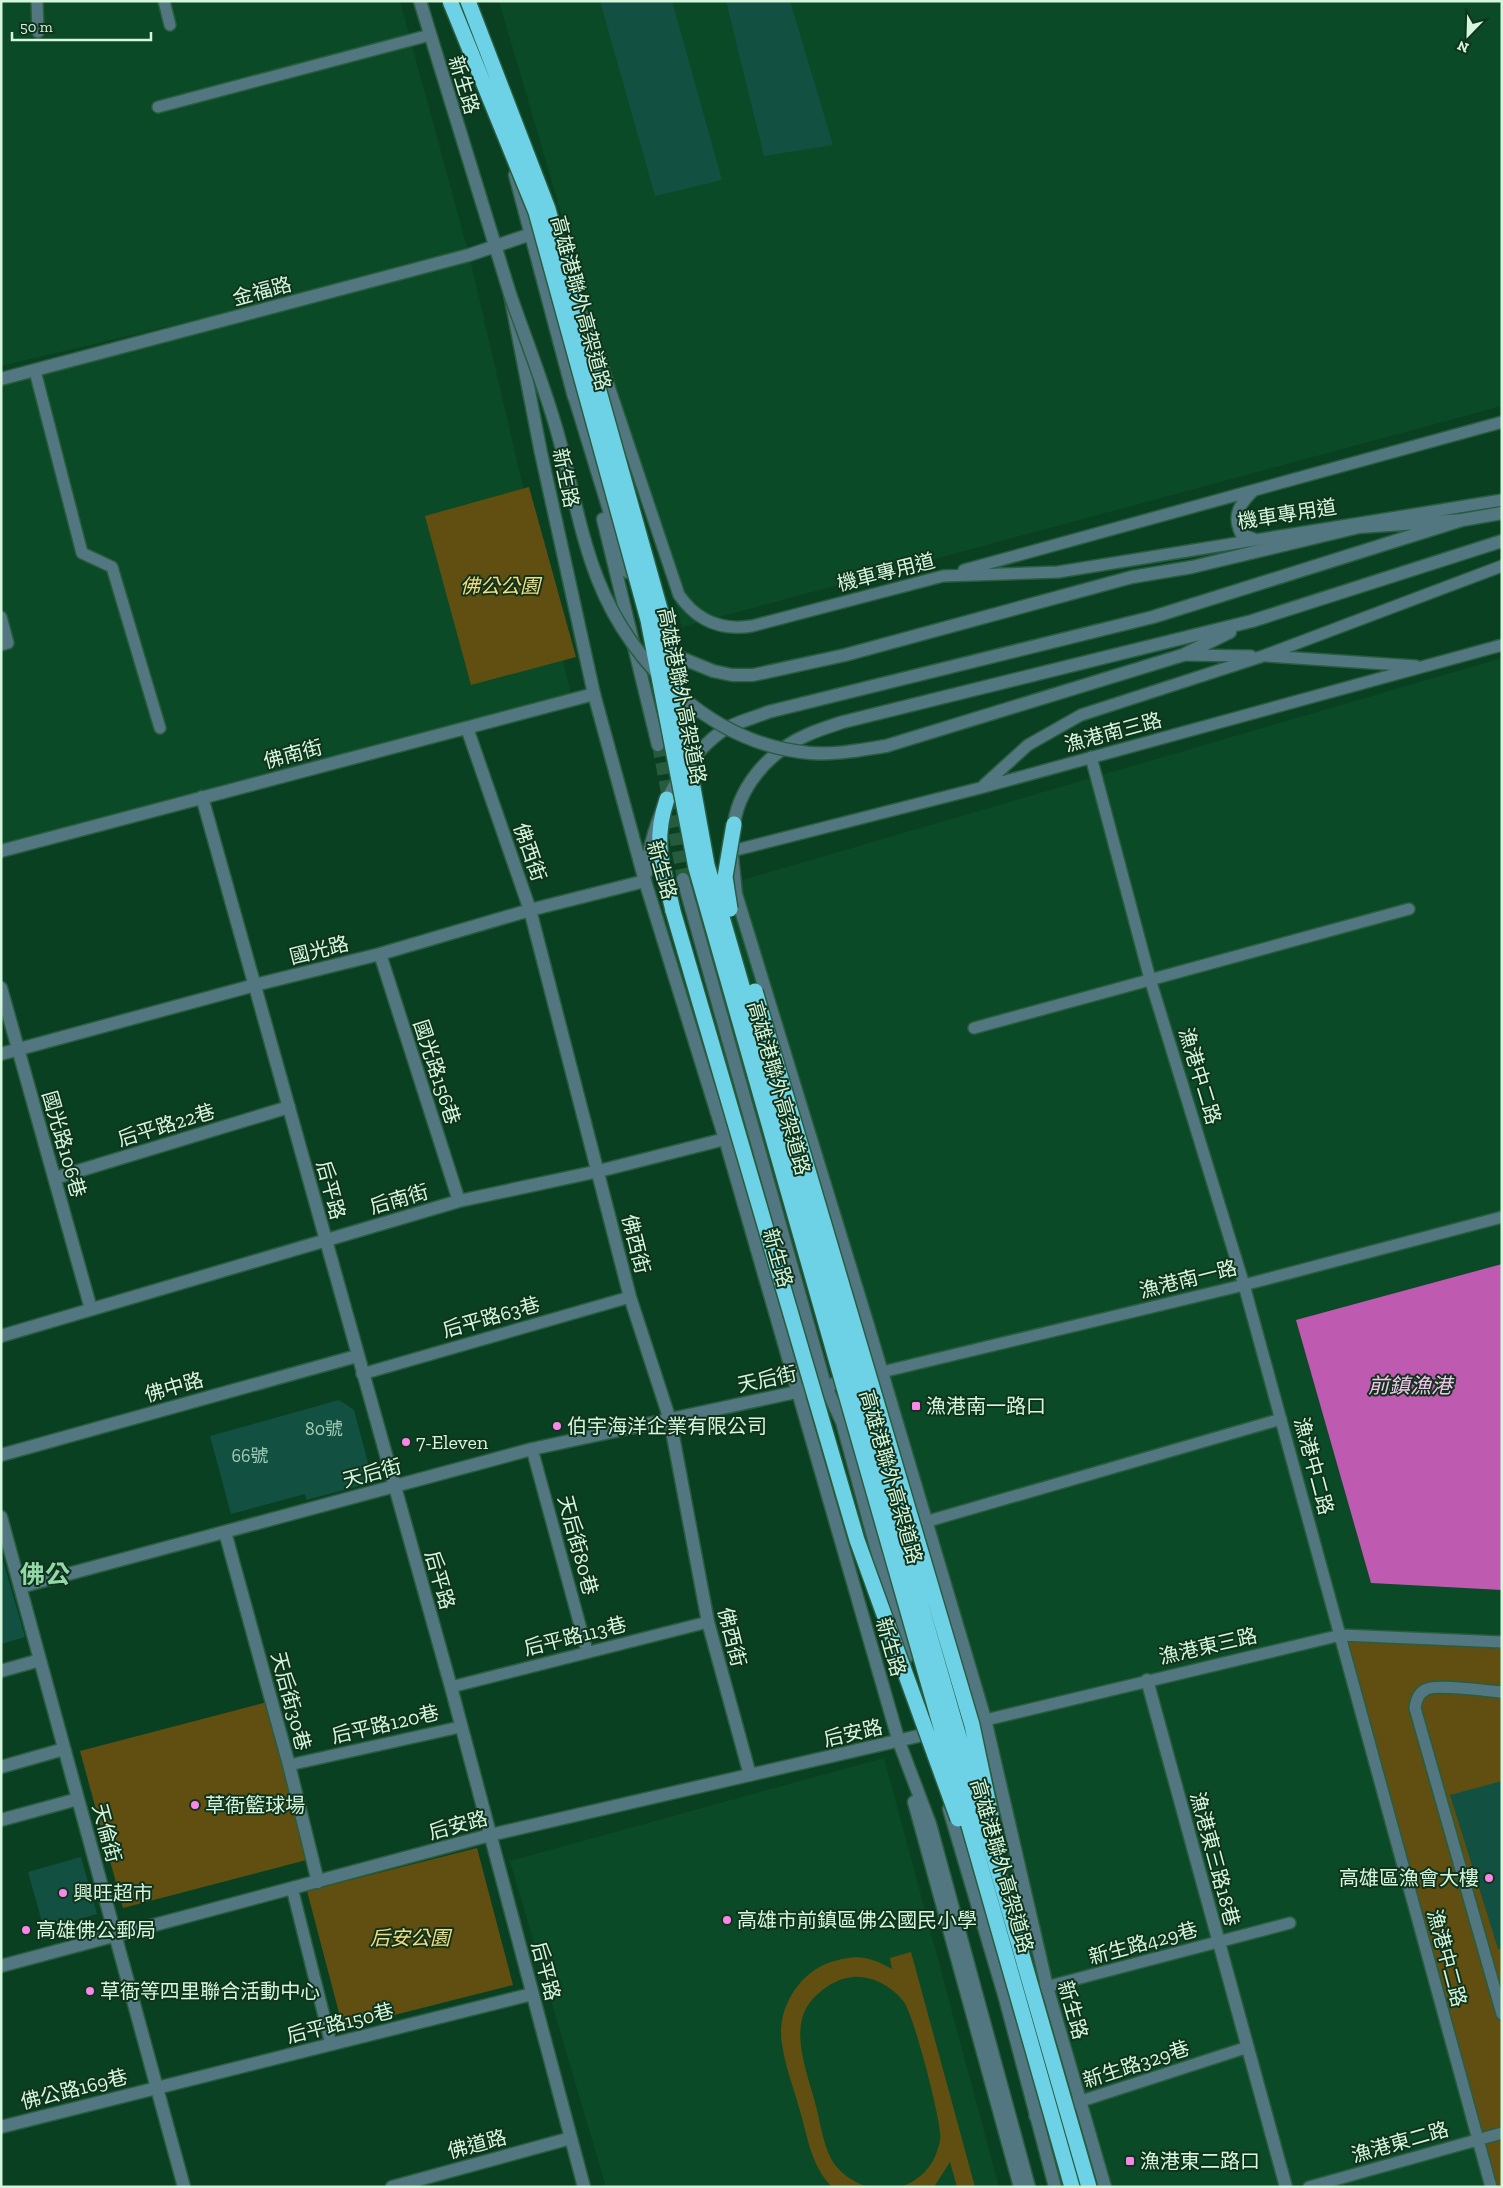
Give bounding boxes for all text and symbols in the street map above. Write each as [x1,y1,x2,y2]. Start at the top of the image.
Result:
scale bar [12,10,151,42]
north arrow [1443,10,1493,60]
text: 50 m [20,18,53,36]
text: N [1455,36,1471,56]
street label: 新生路 [444,53,484,117]
street label: 高雄港聯外高架道路 [546,213,616,393]
street label: 金福路 [230,272,294,310]
street label: 新生路 [548,446,584,510]
street label: 機車專用道 [1236,494,1338,534]
street label: 機車專用道 [835,548,937,596]
park label: 佛公公園 [460,574,543,598]
street label: 高雄港聯外高架道路 [653,605,711,787]
street label: 漁港南三路 [1062,707,1164,757]
street label: 佛南街 [261,735,325,773]
street label: 佛西街 [509,820,551,884]
street label: 新生路 [642,838,682,902]
street label: 國光路 [287,931,351,969]
street label: 高雄港聯外高架道路 [743,998,815,1178]
street label: 國光路156巷 [409,1017,465,1127]
street label: 漁港中二路 [1174,1025,1226,1127]
street label: 國光路106巷 [37,1088,91,1200]
street label: 后平路22巷 [114,1099,218,1151]
street label: 后平路 [312,1158,350,1222]
street label: 后南街 [367,1179,431,1219]
street label: 佛西街 [617,1212,655,1276]
street label: 新生路 [758,1226,798,1290]
street label: 漁港南一路 [1137,1255,1239,1303]
street label: 后平路63巷 [439,1292,543,1342]
street label: 天后街 [735,1361,799,1397]
street label: 佛中路 [142,1367,206,1407]
water label: 前鎮漁港 [1368,1373,1455,1398]
street label: 高雄港聯外高架道路 [855,1387,927,1567]
place label: 漁港南一路口 [926,1394,1046,1418]
marker: 漁港南一路口 [910,1400,922,1412]
place label: 伯宇海洋企業有限公司 [567,1414,767,1438]
street label: 漁港中二路 [1289,1415,1339,1517]
house number: 80號 [305,1418,343,1440]
marker: 伯宇海洋企業有限公司 [551,1420,563,1432]
place label: 7-Eleven [416,1430,489,1454]
marker: 7-Eleven [400,1436,412,1448]
house number: 66號 [231,1445,269,1467]
street label: 天后街 [340,1454,404,1492]
street label: 天后街80巷 [553,1492,603,1598]
street label: 后平路 [420,1548,460,1612]
district label: 佛公 [20,1559,70,1589]
street label: 佛西街 [713,1605,751,1669]
street label: 后平路113巷 [521,1612,629,1660]
street label: 新生路 [871,1615,911,1679]
street label: 漁港東三路 [1157,1623,1259,1669]
street label: 天后街30巷 [266,1649,316,1753]
street label: 后平路120巷 [329,1700,441,1748]
street label: 后安路 [821,1715,885,1751]
street label: 高雄港聯外高架道路 [966,1776,1038,1956]
street label: 漁港東三路18巷 [1185,1789,1245,1929]
place label: 草衙籃球場 [205,1793,305,1817]
marker: 草衙籃球場 [189,1799,201,1811]
street label: 天倫街 [88,1801,126,1865]
street label: 后安路 [426,1806,490,1844]
place label: 高雄區漁會大樓 [1339,1866,1479,1890]
marker: 高雄區漁會大樓 [1483,1872,1495,1884]
place label: 興旺超市 [73,1881,153,1905]
marker: 興旺超市 [57,1887,69,1899]
street label: 漁港中二路 [1422,1907,1472,2009]
place label: 高雄市前鎮區佛公國民小學 [737,1908,977,1932]
marker: 高雄市前鎮區佛公國民小學 [721,1914,733,1926]
street label: 新生路429巷 [1086,1917,1200,1969]
place label: 高雄佛公郵局 [36,1918,156,1942]
marker: 高雄佛公郵局 [20,1924,32,1936]
park label: 后安公園 [370,1926,453,1950]
street label: 后平路 [527,1939,565,2003]
street label: 新生路 [1053,1978,1093,2042]
place label: 草衙等四里聯合活動中心 [100,1979,320,2003]
marker: 草衙等四里聯合活動中心 [84,1985,96,1997]
street label: 后平路150巷 [284,1998,396,2048]
street label: 新生路329巷 [1080,2035,1192,2093]
street label: 佛公路169巷 [18,2064,130,2114]
street label: 漁港東二路 [1349,2117,1451,2167]
street label: 佛道路 [445,2125,509,2163]
place label: 漁港東二路口 [1140,2149,1260,2173]
marker: 漁港東二路口 [1124,2155,1136,2167]

